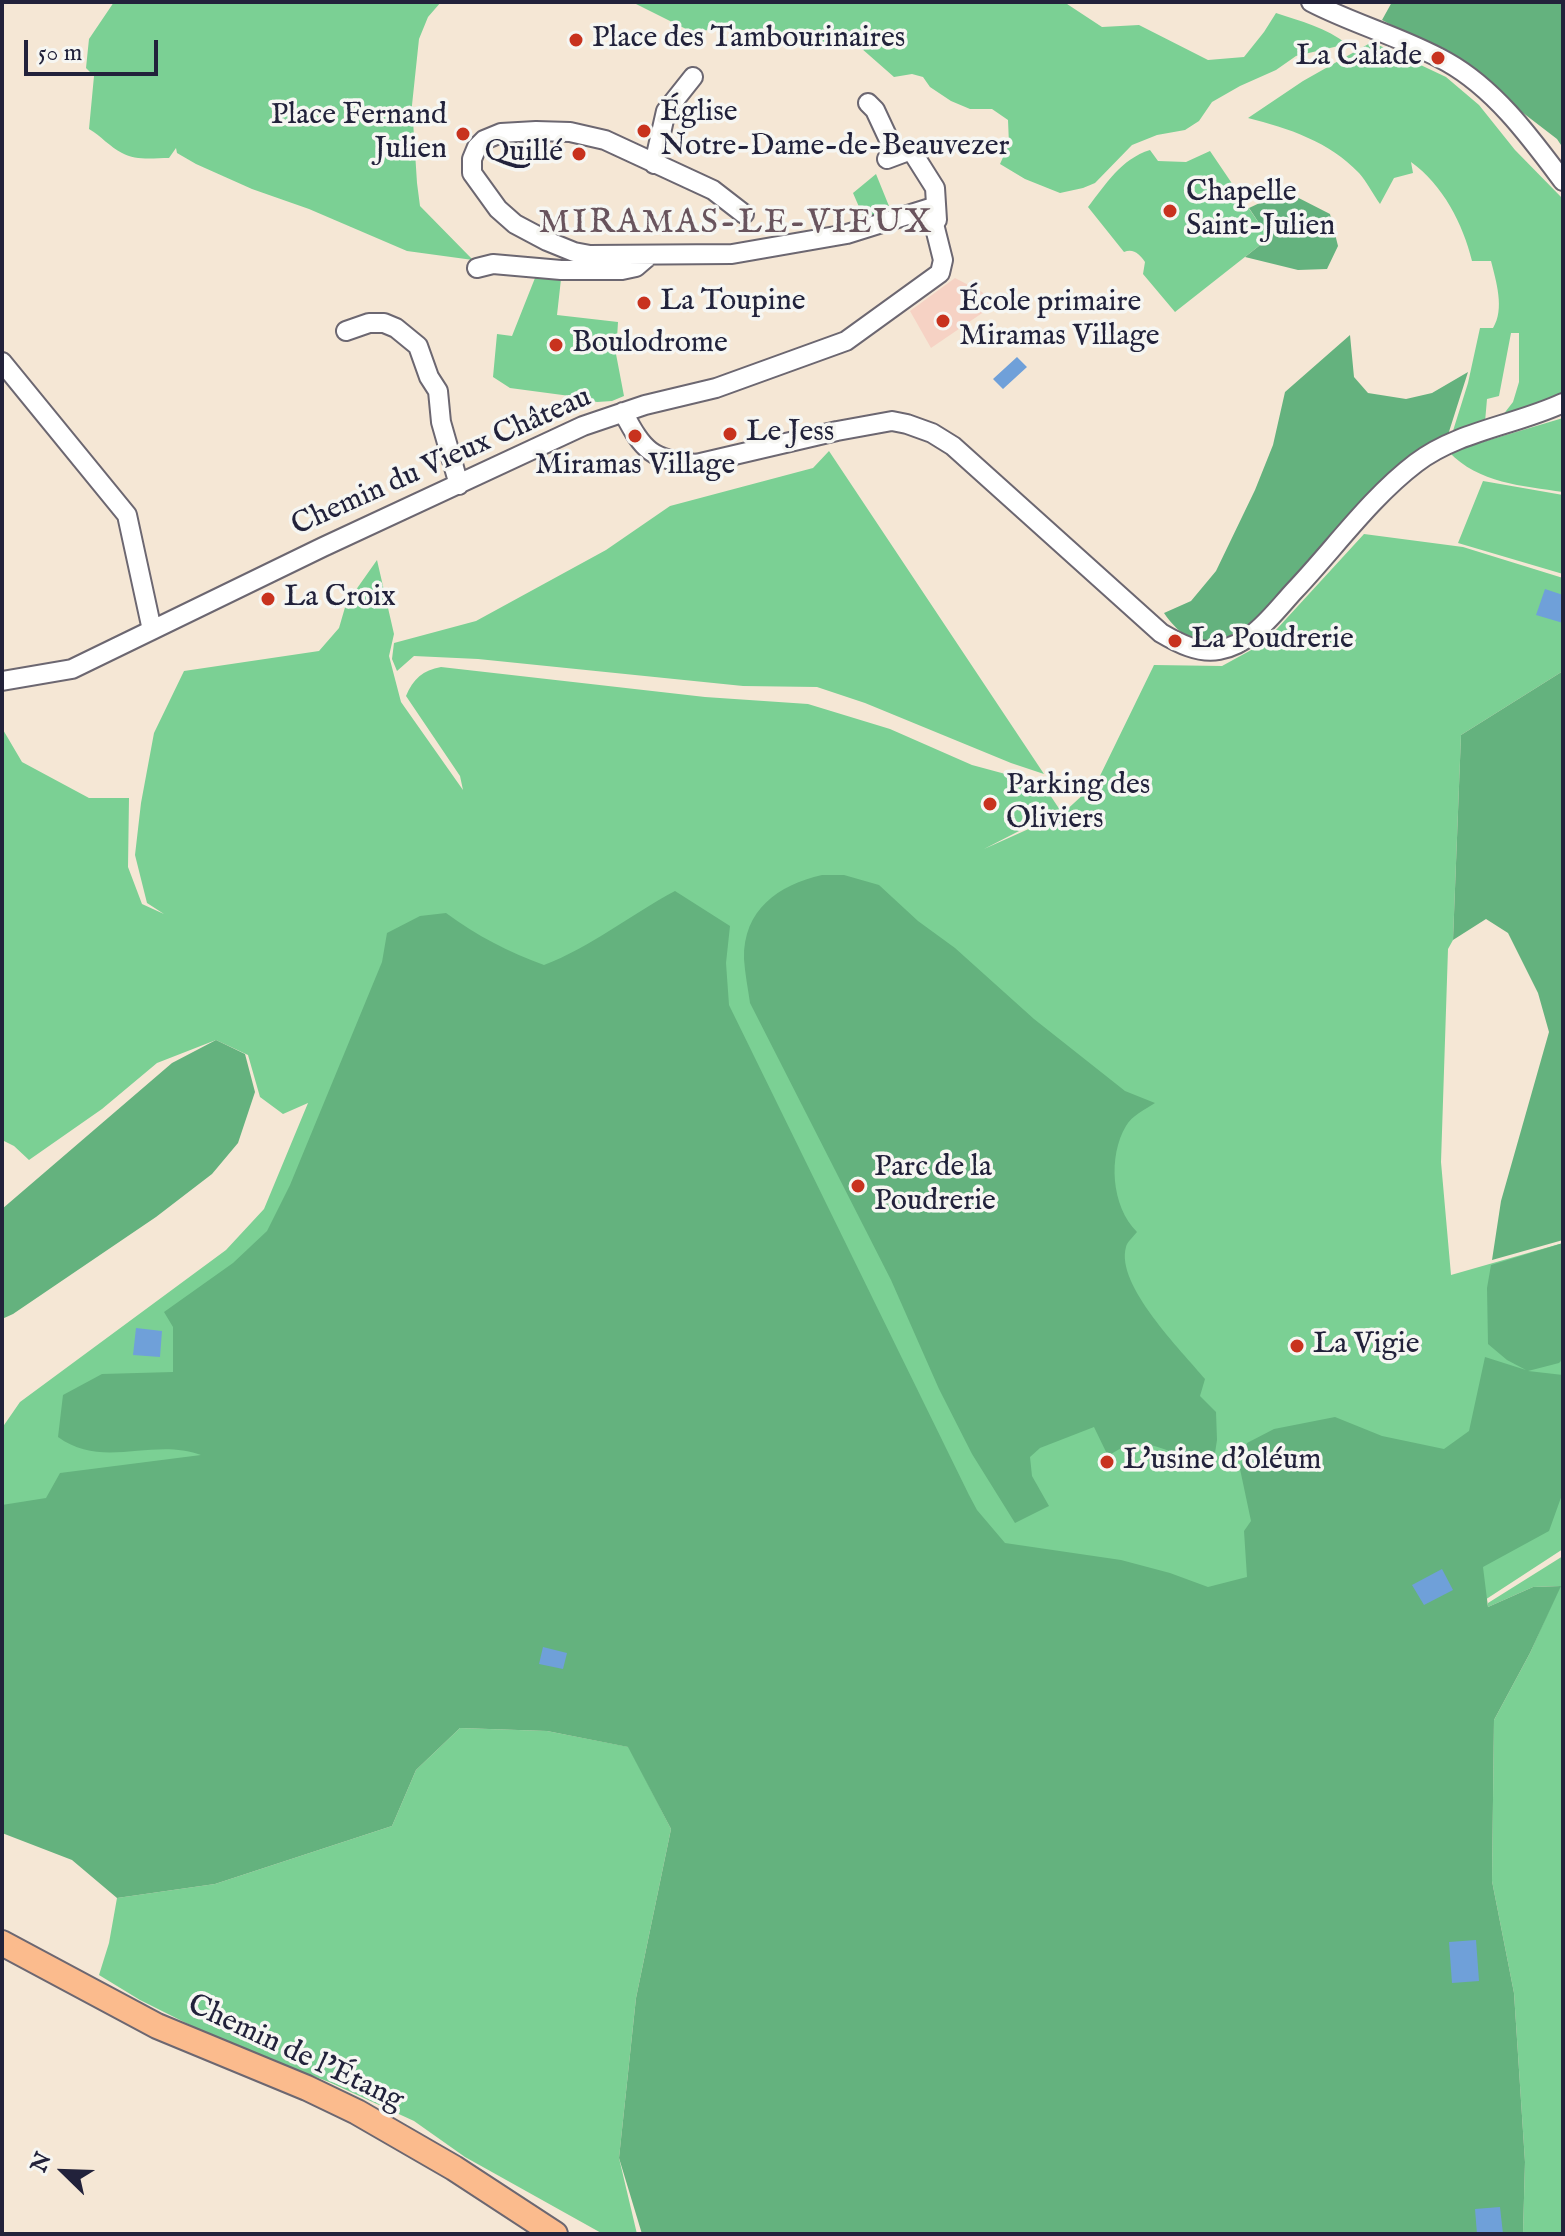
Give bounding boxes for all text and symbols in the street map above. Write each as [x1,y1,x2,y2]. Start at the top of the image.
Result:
place label: Place des Tambourinaires [592,22,905,58]
scale bar [28,24,162,74]
marker: Place des Tambourinaires [567,31,585,49]
text: 50 m [38,38,82,69]
place label: La Calade [1296,40,1422,76]
marker: La Calade [1429,49,1447,67]
place label: Église Notre-Dame-de-Beauvezer [660,96,1010,166]
place label: Place Fernand Julien [271,99,447,170]
marker: Église Notre-Dame-de-Beauvezer [635,122,653,140]
marker: Place Fernand Julien [454,125,472,143]
place label: Quillé [485,136,563,172]
marker: Quillé [570,145,588,163]
place label: Chapelle Saint-Julien [1186,176,1335,246]
marker: Chapelle Saint-Julien [1161,202,1179,220]
district label: MIRAMAS-LE-VIEUX [538,205,934,245]
place label: La Toupine [660,285,806,321]
place label: École primaire Miramas Village [959,286,1160,356]
marker: La Toupine [635,294,653,312]
marker: École primaire Miramas Village [934,312,952,330]
place label: Boulodrome [572,327,728,363]
marker: Boulodrome [547,336,565,354]
street label: Chemin du Vieux Château [287,381,597,545]
place label: Le Jess [746,416,834,452]
marker: Le Jess [721,425,739,443]
marker: Miramas Village [626,427,644,445]
place label: Miramas Village [535,449,735,485]
place label: La Croix [284,581,396,617]
marker: La Croix [259,590,277,608]
place label: La Poudrerie [1191,623,1354,659]
marker: La Poudrerie [1166,632,1184,650]
place label: Parking des Oliviers [1006,769,1150,840]
marker: Parking des Oliviers [981,795,999,813]
place label: Parc de la Poudrerie [874,1151,996,1222]
marker: Parc de la Poudrerie [849,1177,867,1195]
place label: La Vigie [1313,1328,1419,1364]
marker: La Vigie [1288,1337,1306,1355]
place label: L'usine d'oléum [1123,1444,1321,1480]
marker: L'usine d'oléum [1098,1453,1116,1471]
street label: Chemin de l’Étang [181,1988,409,2120]
north arrow [24,2132,104,2212]
text: N [25,2148,59,2177]

